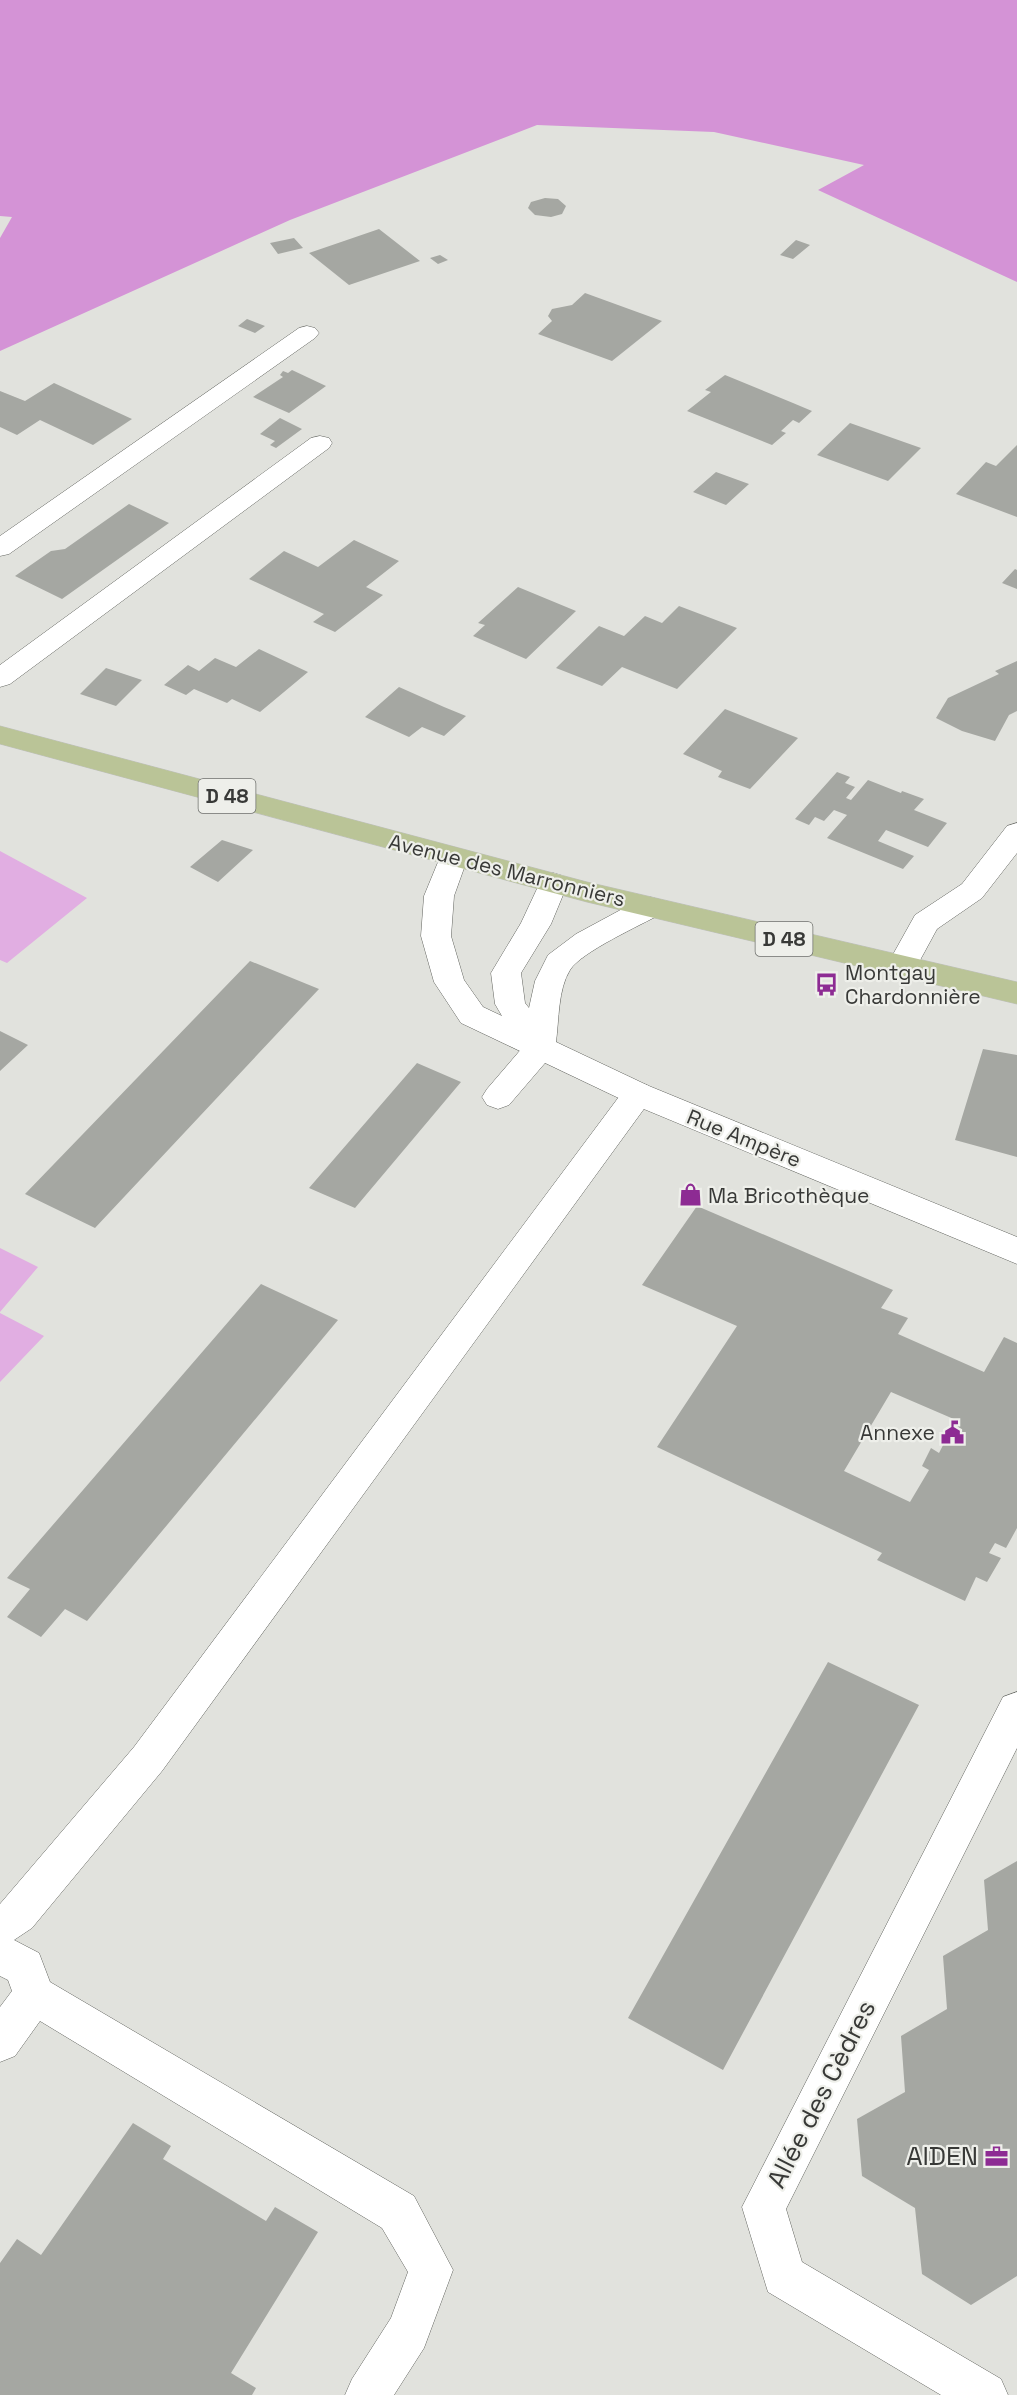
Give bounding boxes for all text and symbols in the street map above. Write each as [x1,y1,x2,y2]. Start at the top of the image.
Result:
road number: D 48 [198,779,256,813]
street label: Avenue des Marronniers [386,828,628,912]
road number: D 48 [756,922,812,956]
place label: Montgay Chardonnière [845,959,981,1010]
bus stop icon: Montgay Chardonnière [814,971,840,997]
street label: Rue Ampère [683,1103,805,1173]
shop icon: Ma Bricothèque [677,1182,703,1208]
place label: Ma Bricothèque [708,1182,869,1209]
place label: Annexe [860,1419,935,1446]
public building icon: Annexe [940,1419,966,1445]
street label: Allée des Cèdres [759,1994,883,2194]
place label: AIDEN [906,2139,978,2173]
office icon: AIDEN [983,2143,1009,2169]

